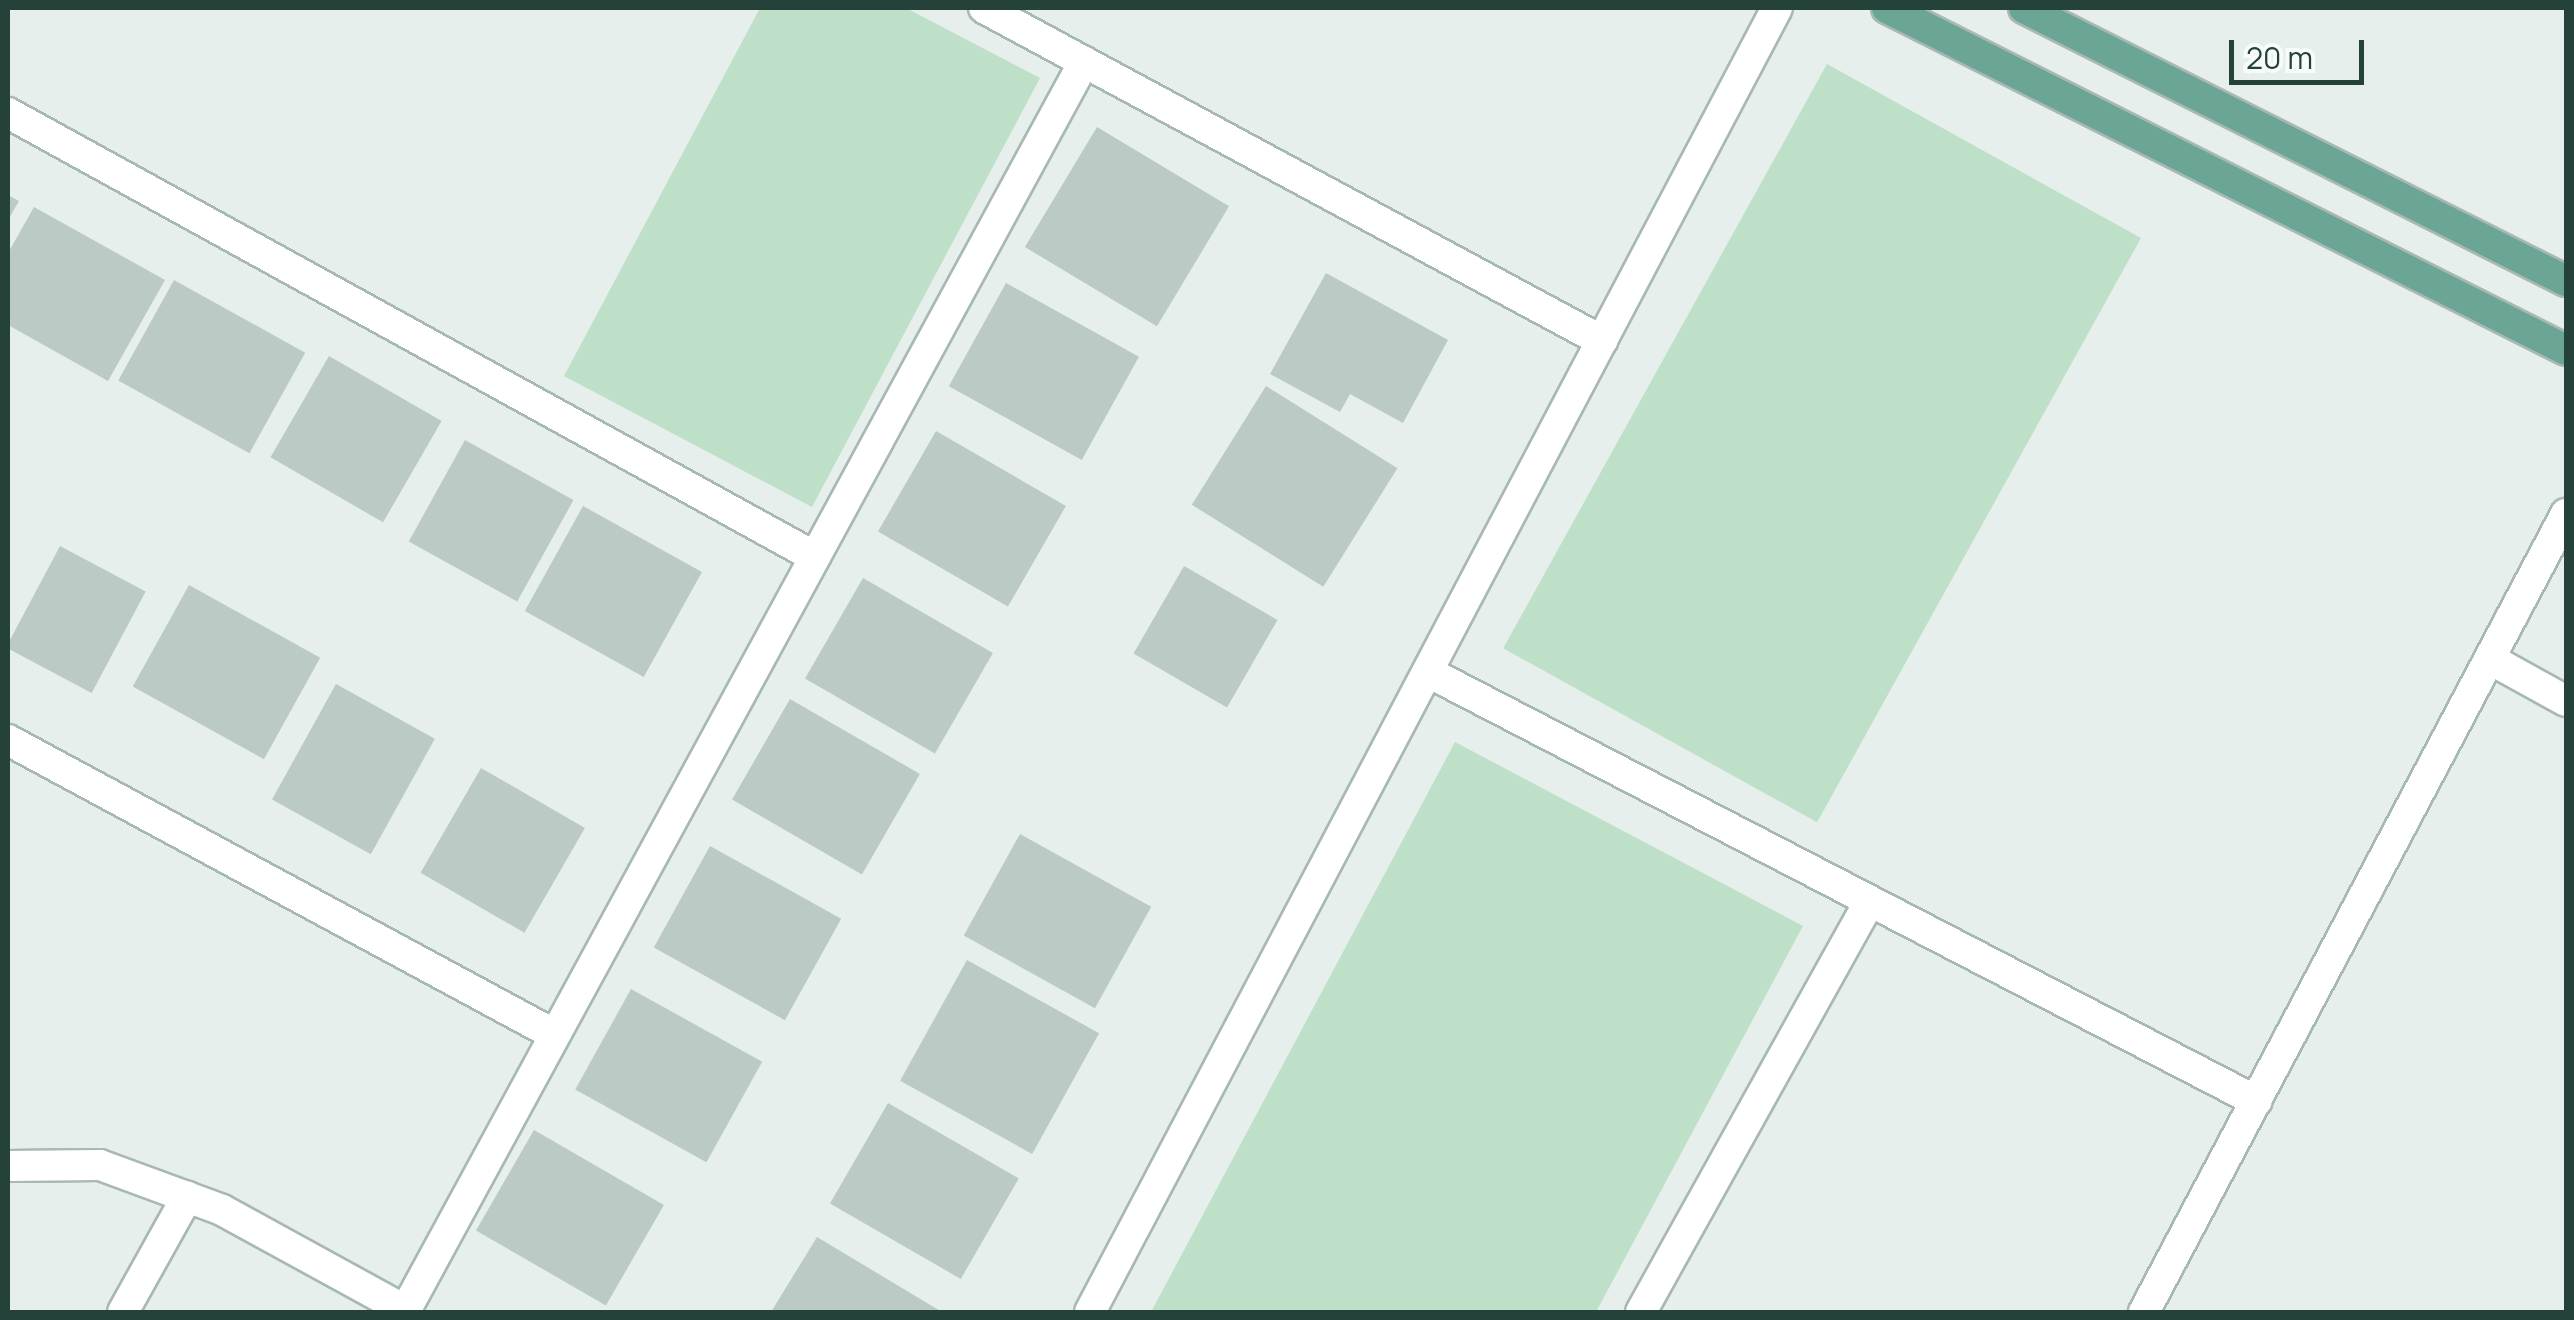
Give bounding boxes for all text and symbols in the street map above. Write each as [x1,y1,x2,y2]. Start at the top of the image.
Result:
scale bar [2234,20,2369,82]
text: 20 m [2246,37,2313,78]

